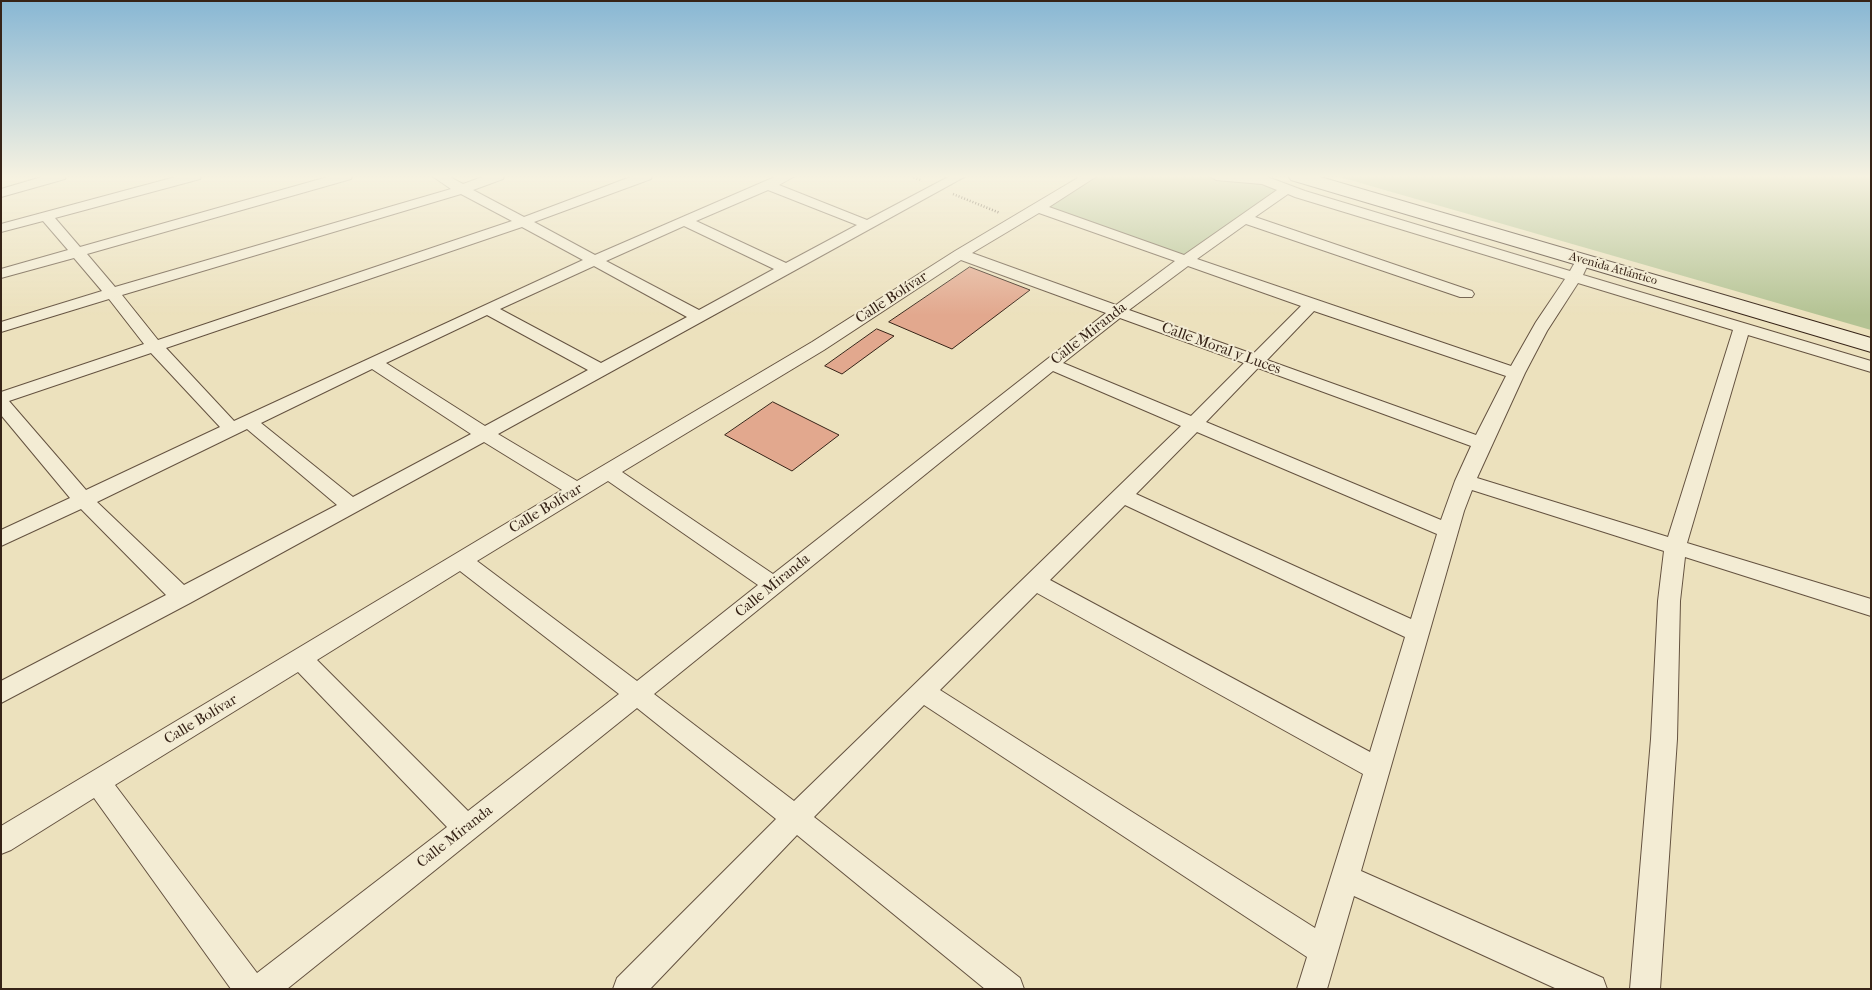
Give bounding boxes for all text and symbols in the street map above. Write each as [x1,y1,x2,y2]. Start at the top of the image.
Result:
street label: Avenida Atlántico [1567,250,1659,288]
street label: Calle Bolívar [853,268,931,328]
street label: Calle Miranda [1048,299,1130,369]
street label: Calle Moral y Luces [1159,319,1283,379]
street label: Calle Bolívar [506,480,586,538]
street label: Calle Miranda [732,550,814,622]
street label: Calle Bolívar [161,691,241,749]
street label: Calle Miranda [414,802,496,872]

